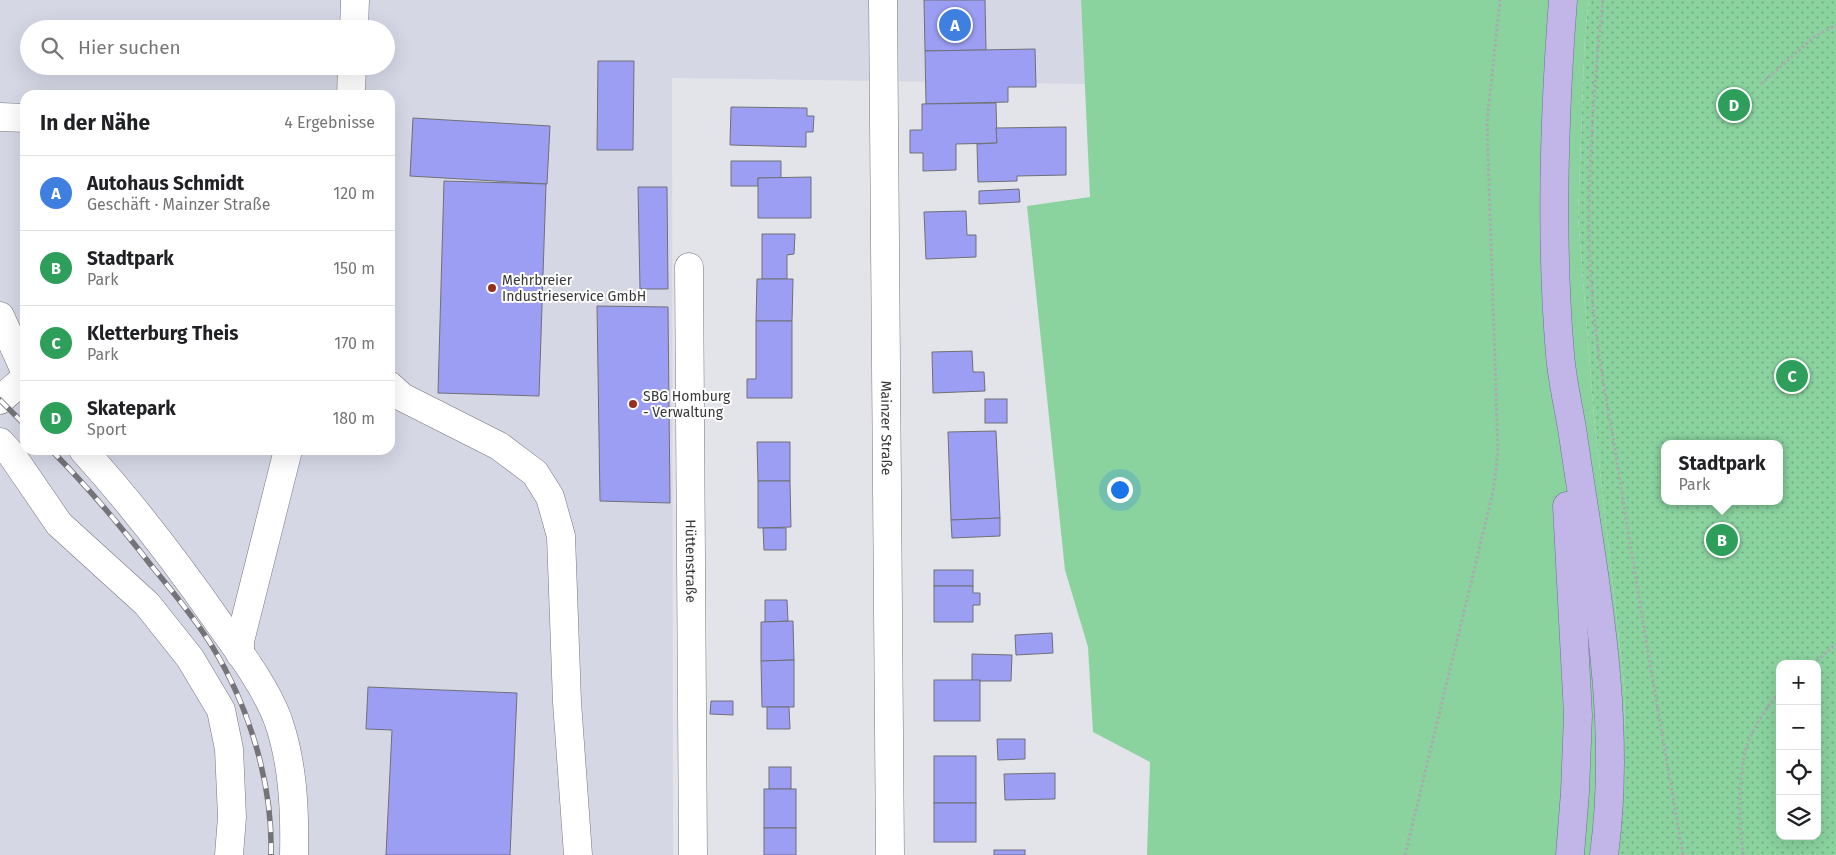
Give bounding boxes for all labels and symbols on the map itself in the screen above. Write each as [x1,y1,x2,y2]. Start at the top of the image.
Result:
pin: A [939,6,971,44]
pin: D [1718,86,1750,124]
place label: Mehrbreier Industrieservice GmbH [502,272,646,305]
marker: Mehrbreier Industrieservice GmbH [486,282,498,294]
pin: C [1776,357,1808,395]
street label: Mainzer Straße [877,381,895,475]
place label: SBG Homburg - Verwaltung [643,388,731,421]
marker: SBG Homburg - Verwaltung [627,398,639,410]
your location [1107,477,1133,503]
street label: Hüttenstraße [682,519,699,603]
pin: B [1706,521,1738,559]

